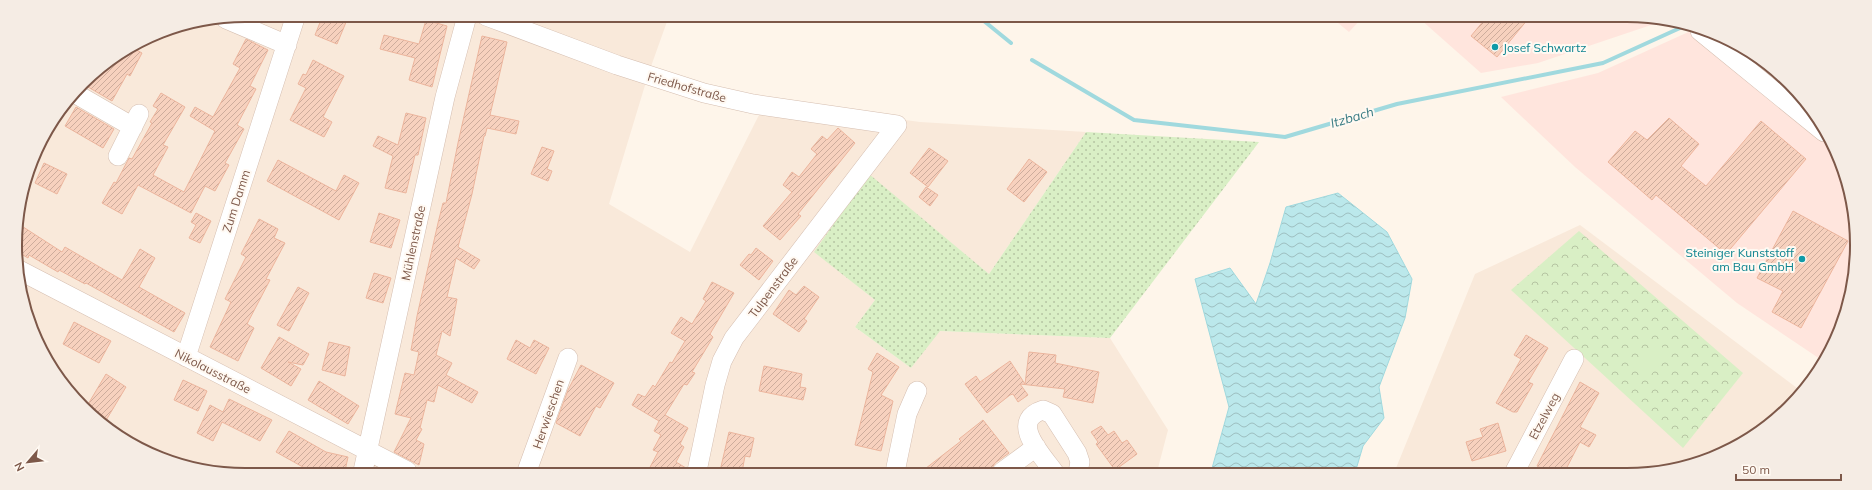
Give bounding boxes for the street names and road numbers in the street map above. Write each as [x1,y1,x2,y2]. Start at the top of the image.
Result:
street label: Friedhofstraße [646,69,728,105]
street label: Zum Damm [219,168,253,234]
street label: Mühlenstraße [398,204,428,282]
street label: Tulpenstraße [745,253,801,321]
street label: Nikolausstraße [172,345,254,397]
street label: Herwieschen [529,377,567,451]
street label: Etzelweg [1525,390,1563,442]

